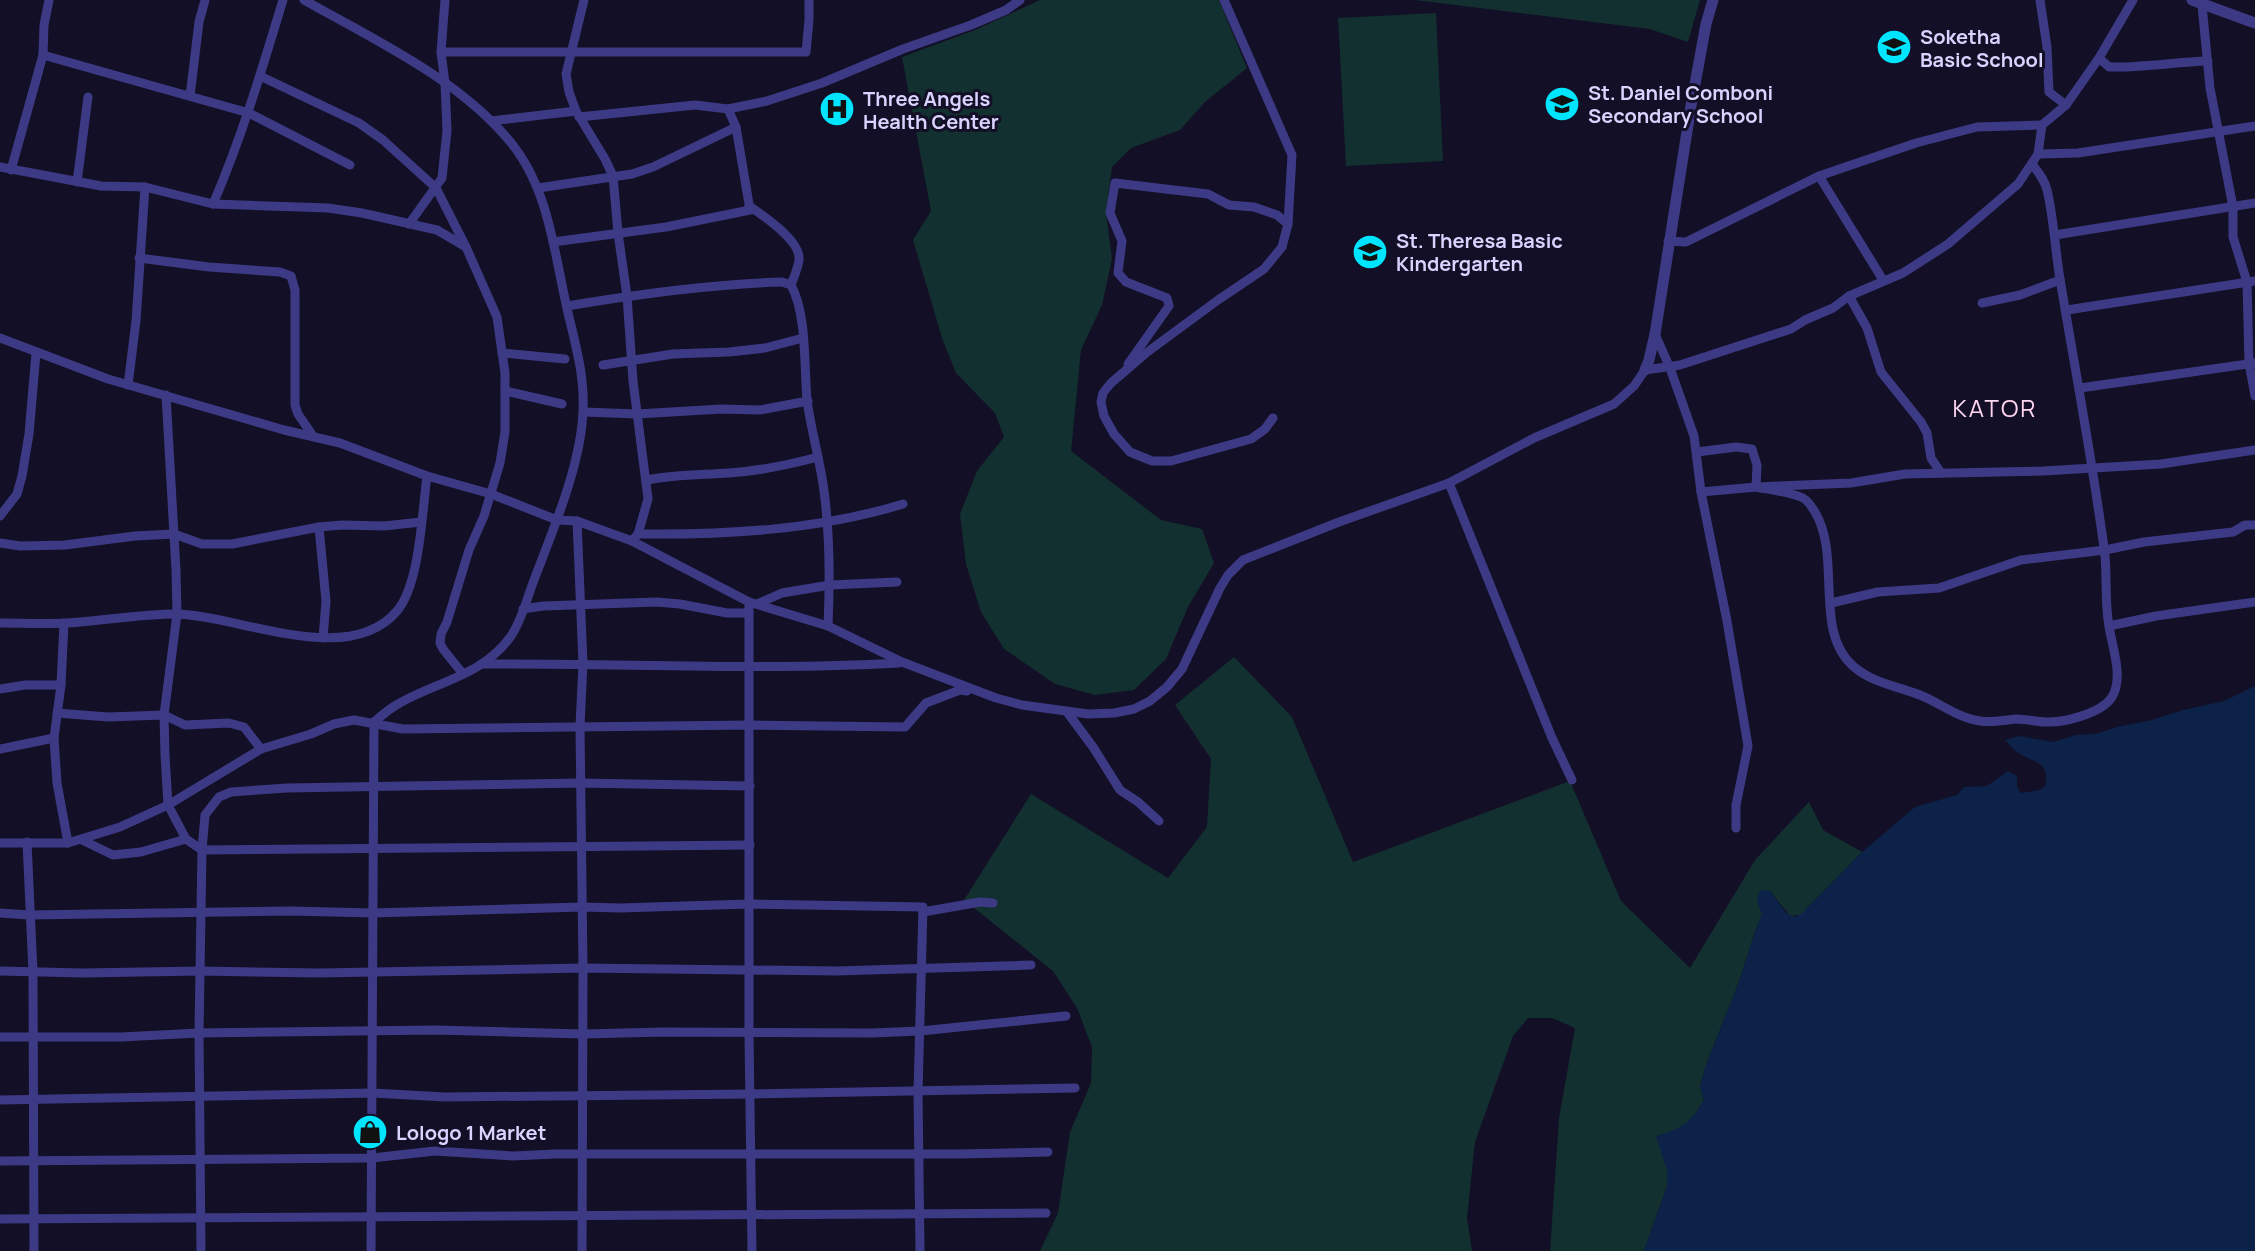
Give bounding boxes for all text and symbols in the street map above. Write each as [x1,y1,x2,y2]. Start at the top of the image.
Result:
place label: Soketha Basic School [1920,23,2044,73]
school or university icon: Soketha Basic School [1875,28,1913,66]
place label: St. Daniel Comboni Secondary School [1588,79,1773,129]
place label: Three Angels Health Center [863,85,999,135]
school or university icon: St. Daniel Comboni Secondary School [1543,85,1581,123]
hospital icon: Three Angels Health Center [818,90,856,128]
place label: St. Theresa Basic Kindergarten [1396,227,1563,277]
school or university icon: St. Theresa Basic Kindergarten [1351,233,1389,271]
district label: KATOR [1953,391,2037,424]
shop icon: Lologo 1 Market [351,1113,389,1151]
place label: Lologo 1 Market [396,1119,546,1146]

